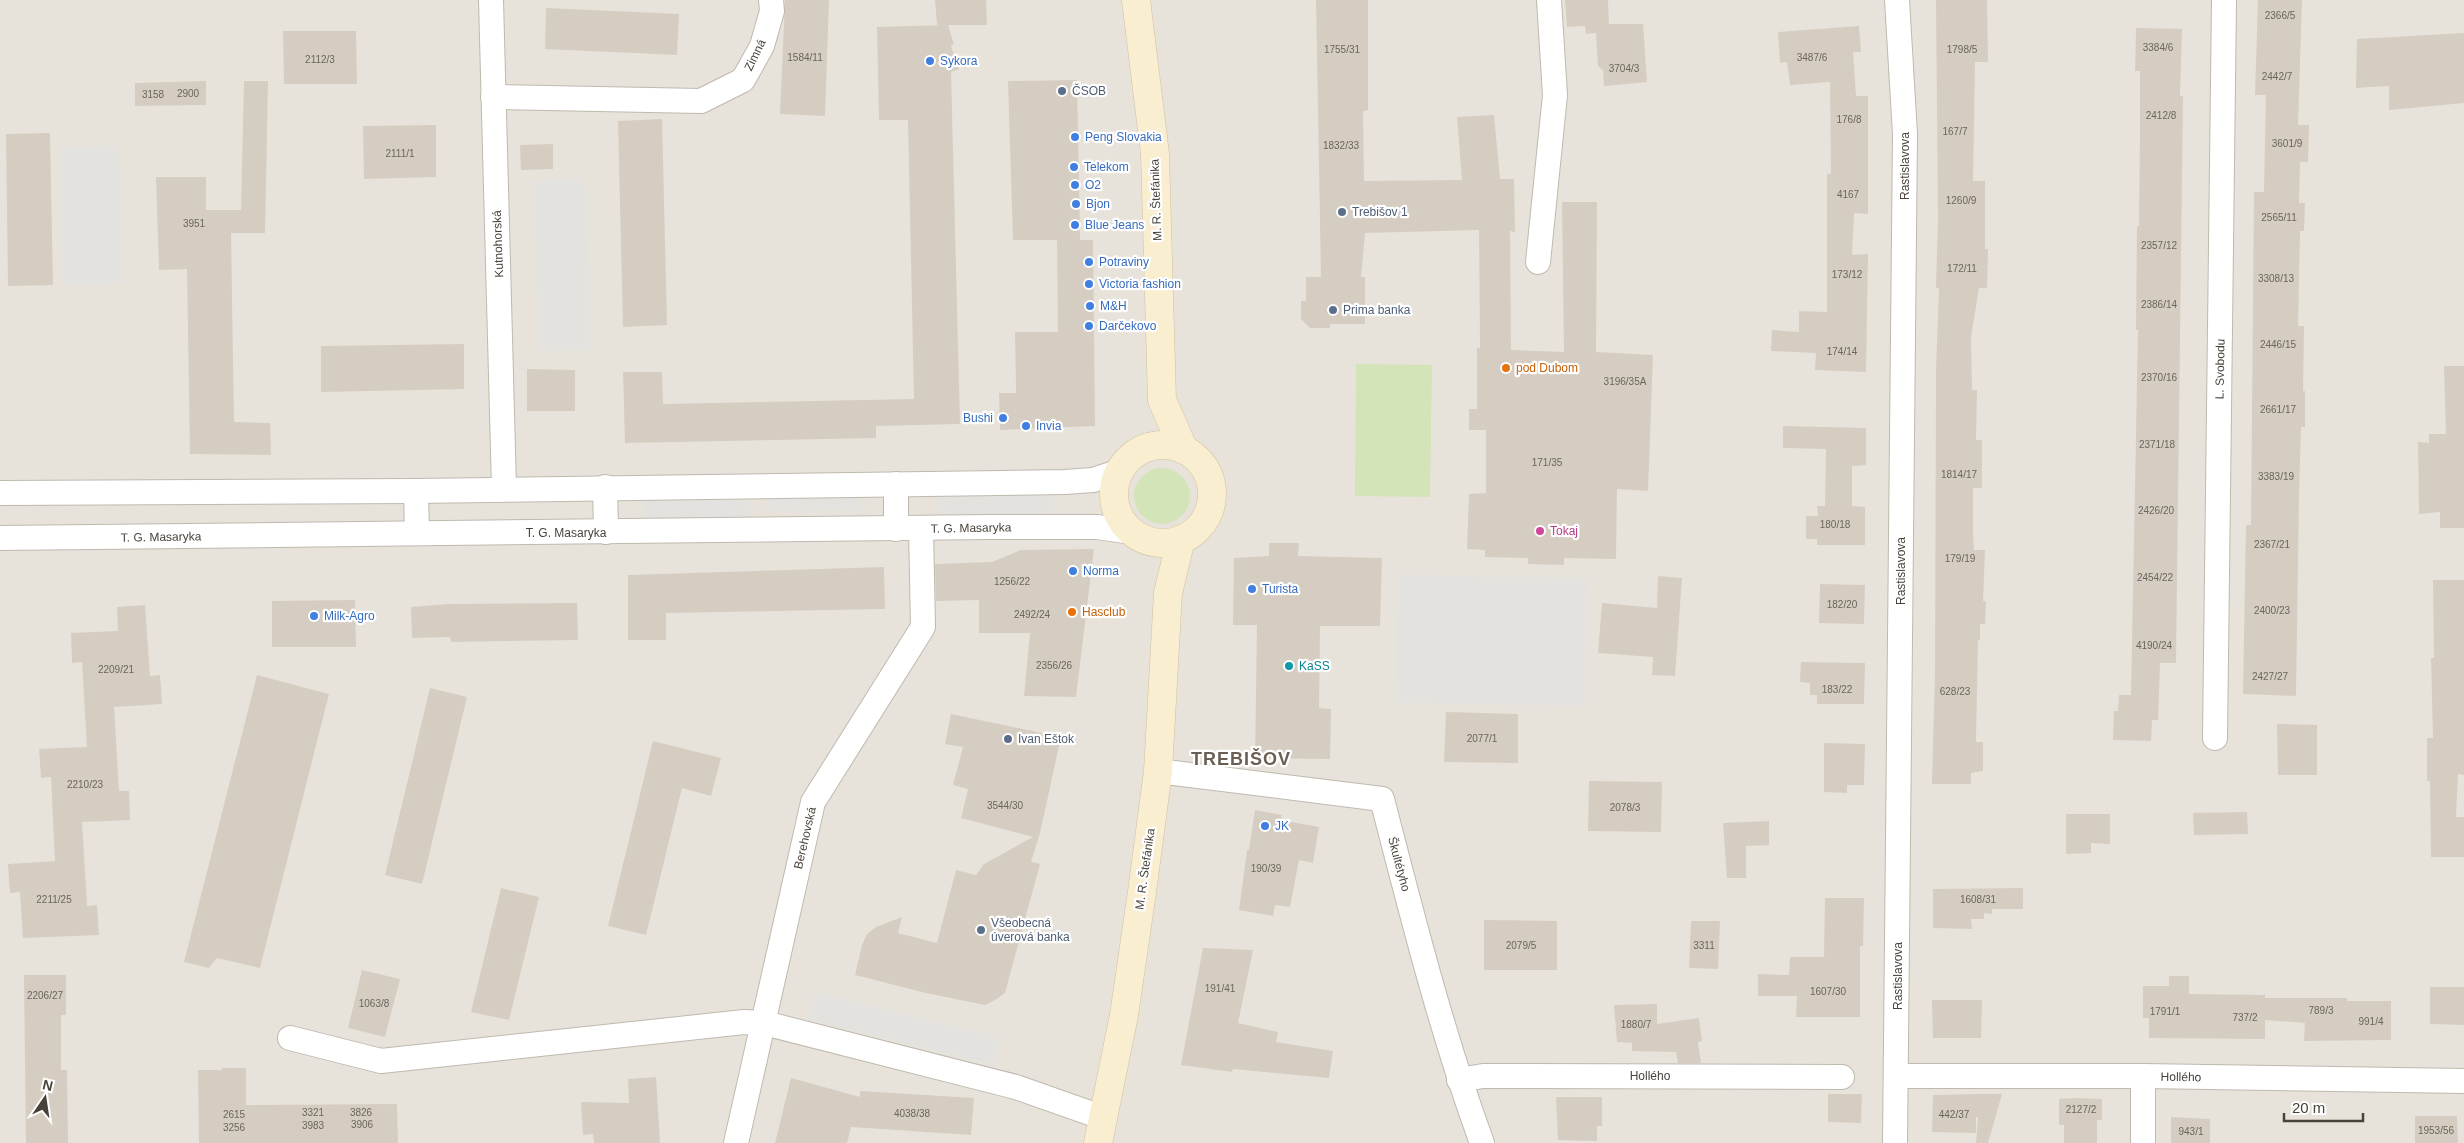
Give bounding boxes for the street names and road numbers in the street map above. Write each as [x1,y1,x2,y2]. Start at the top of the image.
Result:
street label: Zimná [741,37,769,73]
street label: Rastislavova [1898,132,1912,200]
street label: M. R. Štefánika [1147,158,1164,241]
street label: Kutnohorská [490,210,506,278]
street label: L. Svobodu [2212,339,2228,399]
street label: T. G. Masaryka [931,520,1012,536]
street label: T. G. Masaryka [526,526,607,540]
street label: T. G. Masaryka [121,529,202,545]
street label: Rastislavova [1894,537,1908,605]
street label: Berehovská [791,805,819,870]
street label: M. R. Štefánika [1131,827,1158,911]
street label: Škultétyho [1385,835,1414,893]
street label: Rastislavova [1891,942,1905,1010]
street label: Hollého [1630,1069,1671,1083]
street label: Hollého [2161,1070,2202,1084]

